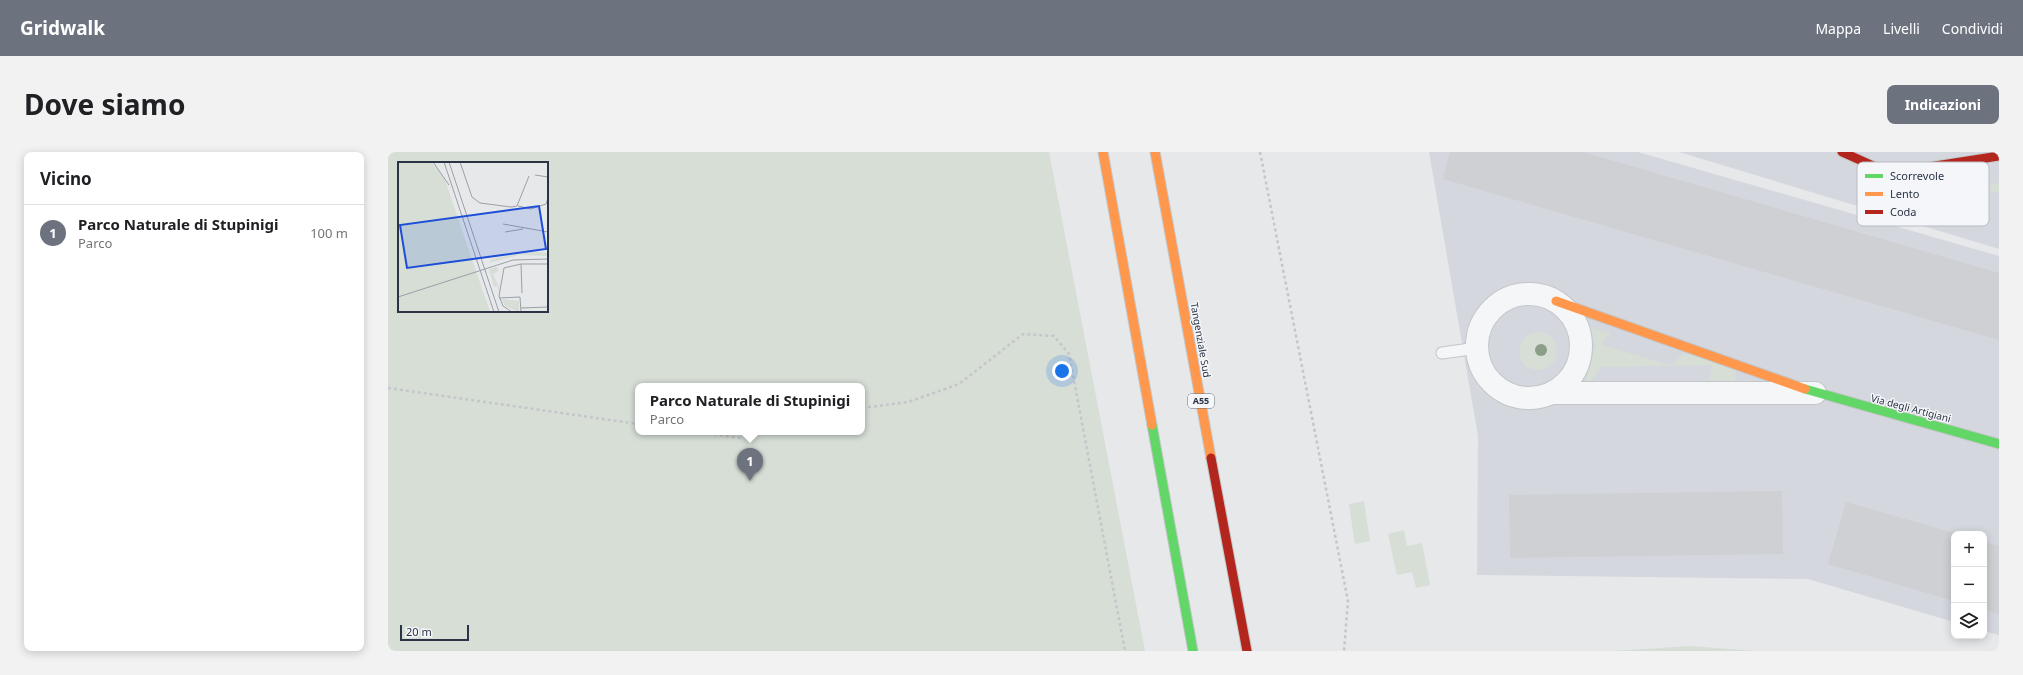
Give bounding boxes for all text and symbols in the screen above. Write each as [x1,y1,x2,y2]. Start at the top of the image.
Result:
text: Gridwalk [20,15,105,41]
text: Mappa [1815,19,1861,38]
text: Livelli [1883,19,1920,38]
text: Condividi [1942,19,2003,38]
text: Dove siamo [24,85,185,123]
button: Indicazioni [1887,85,1999,124]
inset map [398,162,548,312]
legend [1857,162,1989,226]
text: Vicino [40,167,92,190]
text: Scorrevole [1890,168,1944,183]
text: Lento [1890,186,1920,201]
text: Coda [1890,204,1917,219]
text: Parco Naturale di Stupinigi [78,214,278,234]
text: 1 [49,224,57,242]
text: 100 m [310,224,348,242]
text: Parco [78,234,112,252]
street label: Tangenziale Sud [1188,301,1214,379]
your location [1052,361,1072,381]
popup [635,383,865,435]
text: Parco Naturale di Stupinigi [650,390,850,410]
street label: Via degli Artigiani [1869,391,1953,425]
road number: A55 [1188,394,1214,408]
text: Parco [650,410,684,428]
pin: 1 [737,448,763,481]
map controls [1951,531,1987,639]
button: + [1951,531,1987,567]
button: − [1951,567,1987,603]
button: layers [1951,603,1987,639]
scale bar [400,623,469,642]
text: 20 m [406,624,432,639]

